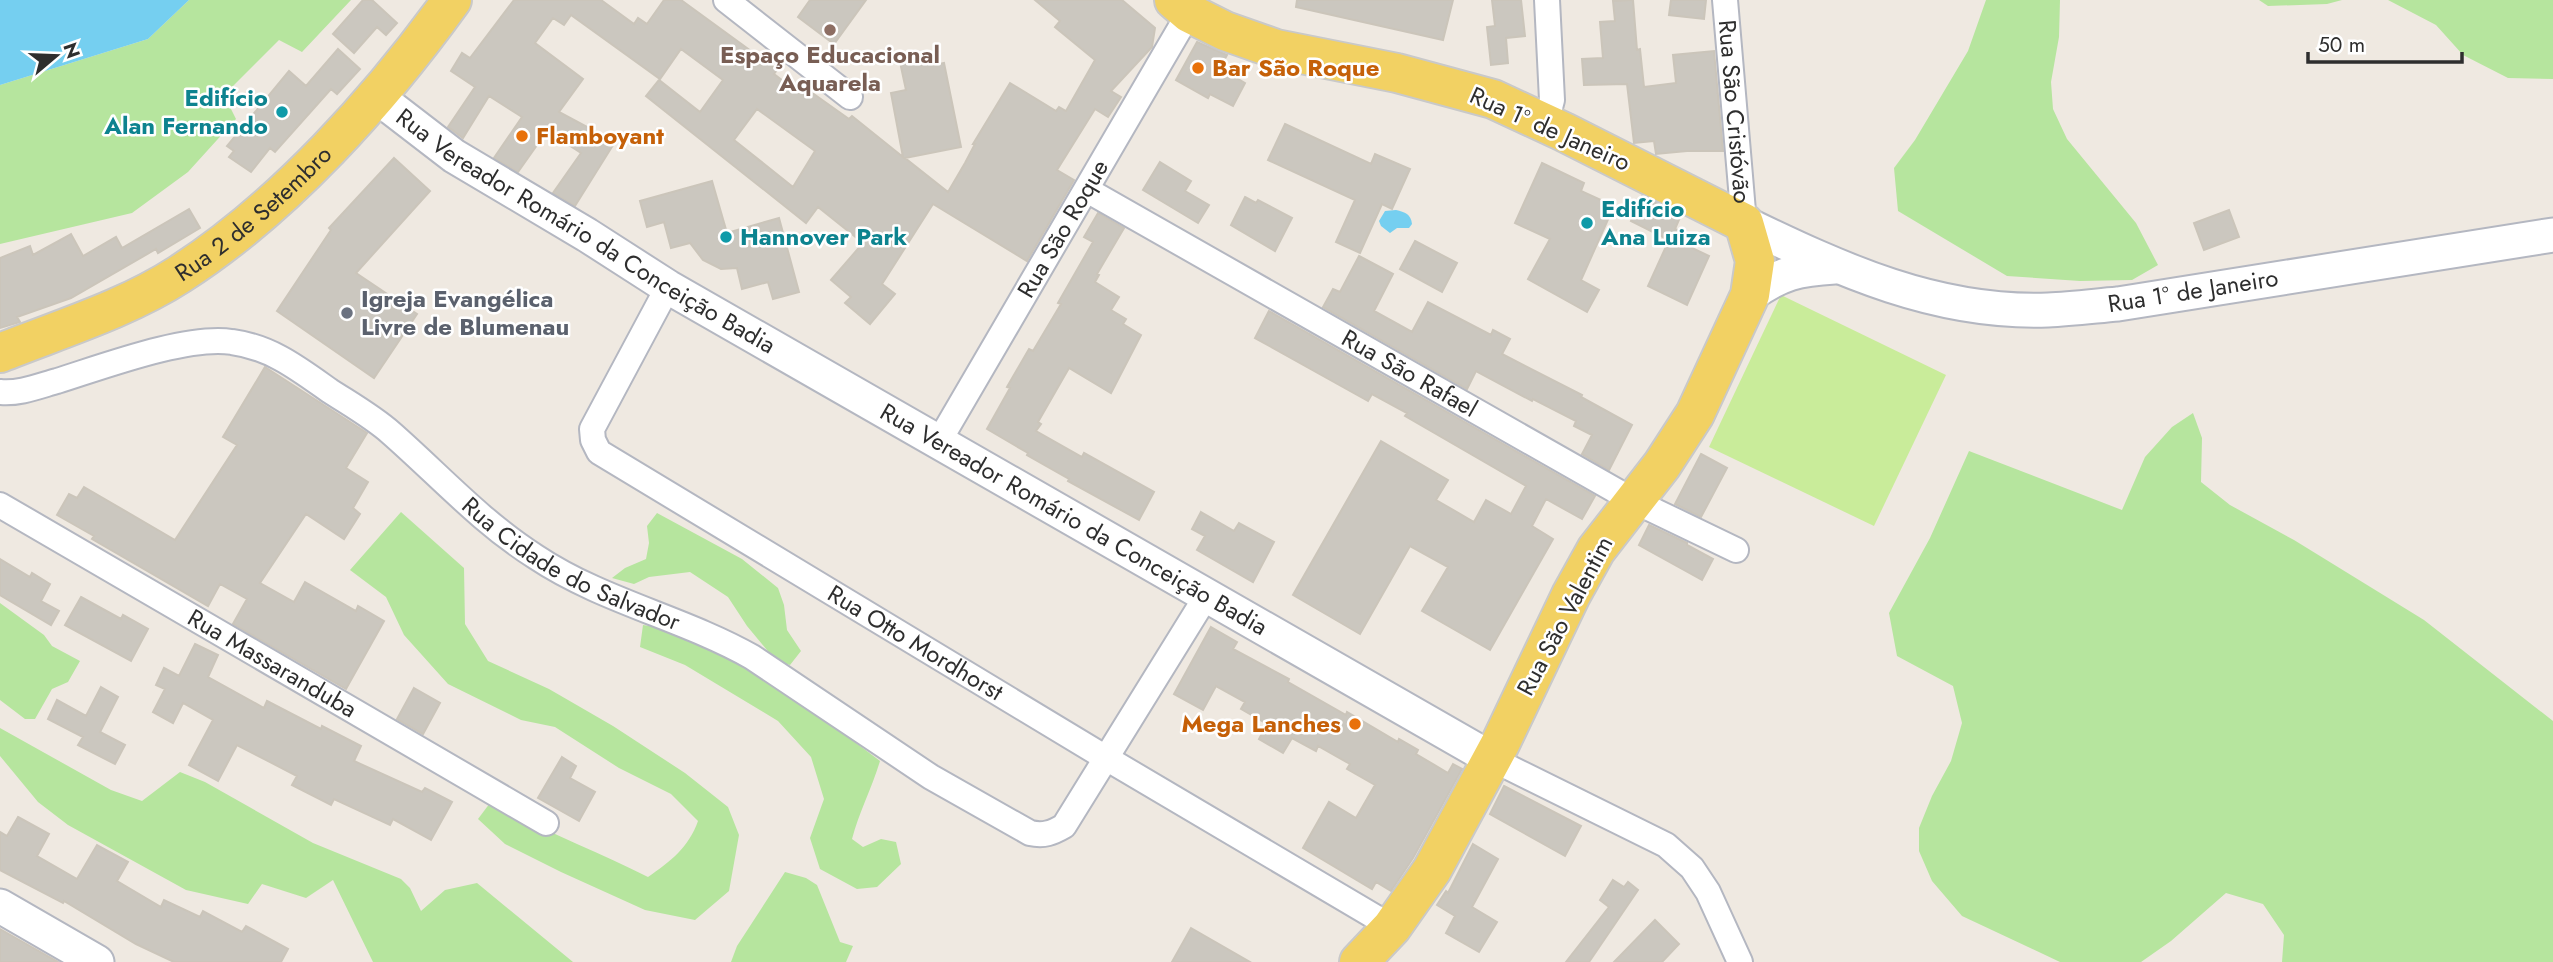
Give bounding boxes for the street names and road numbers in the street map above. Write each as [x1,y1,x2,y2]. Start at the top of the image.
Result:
street label: Rua São Cristóvão [1710,18,1760,205]
street label: Rua 1º de Janeiro [1464,78,1636,180]
street label: Rua Vereador Romário da Conceição Badia [389,100,782,362]
street label: Rua 2 de Setembro [168,137,340,290]
street label: Rua São Roque [1008,153,1117,304]
street label: Rua 1º de Janeiro [2105,260,2281,321]
street label: Rua São Rafael [1335,320,1484,426]
street label: Rua Vereador Romário da Conceição Badia [874,394,1274,644]
street label: Rua Cidade do Salvador [454,488,686,639]
street label: Rua São Valentim [1508,530,1621,702]
street label: Rua Otto Mordhorst [821,576,1010,709]
street label: Rua Massaranduba [181,600,364,726]

